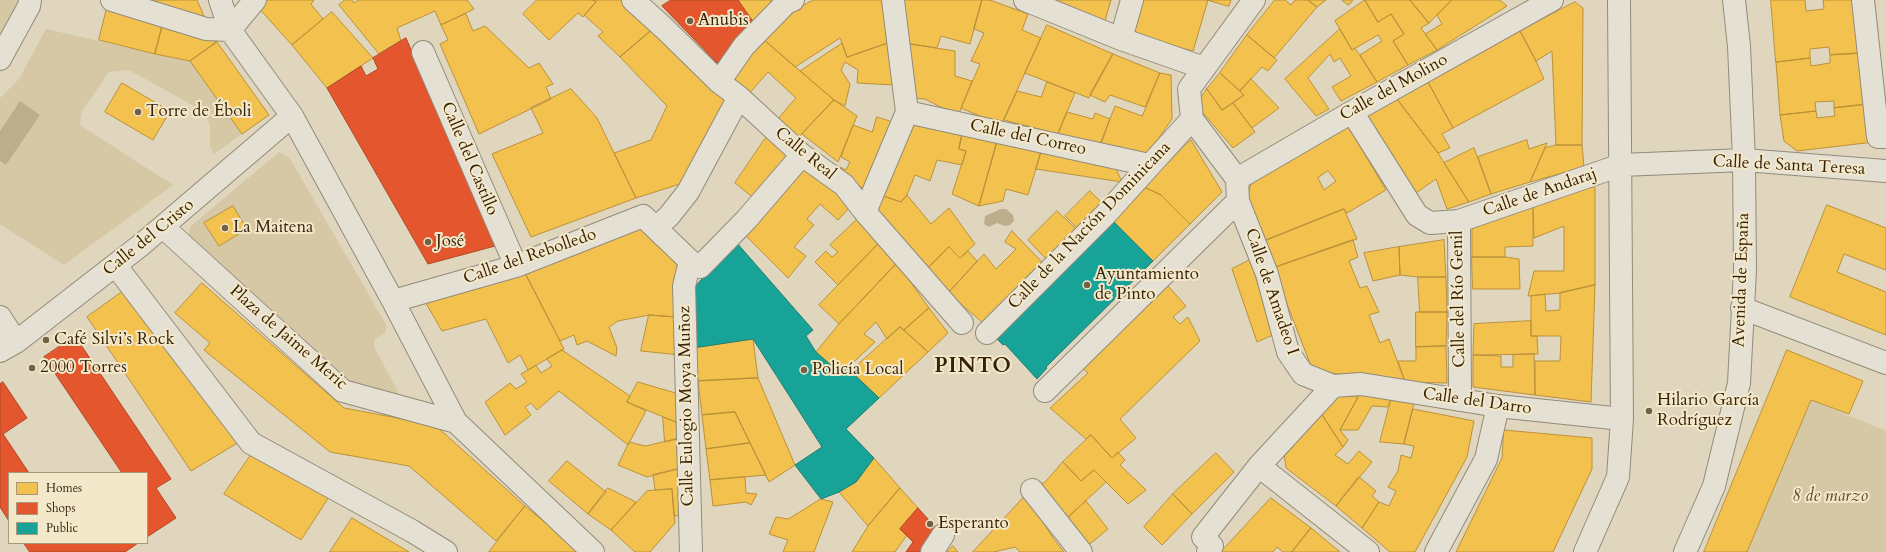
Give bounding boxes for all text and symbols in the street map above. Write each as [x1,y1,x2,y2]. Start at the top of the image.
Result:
place label: Anubis [698,11,749,31]
marker: Anubis [685,16,695,26]
street label: Calle del Molino [1337,50,1451,126]
street label: Calle del Castillo [436,99,502,219]
place label: Torre de Éboli [146,102,252,122]
marker: Torre de Éboli [133,107,143,117]
street label: Calle del Correo [968,116,1088,160]
street label: Calle Real [770,123,840,185]
street label: Calle de la Nación Dominicana [1004,138,1176,314]
street label: Calle de Santa Teresa [1712,152,1866,180]
street label: Calle de Andaraj [1480,164,1600,222]
street label: Calle del Cristo [99,195,199,281]
street label: Avenida de España [1729,212,1755,348]
place label: La Maitena [233,218,313,238]
marker: La Maitena [220,223,230,233]
street label: Calle del Rebolledo [461,225,599,289]
street label: Calle de Amadeo I [1240,226,1302,358]
street label: Calle del Río Genil [1448,230,1470,368]
place label: José [436,232,464,252]
marker: José [423,237,433,247]
place label: Ayuntamiento de Pinto [1095,265,1199,305]
marker: Ayuntamiento de Pinto [1082,280,1092,290]
street label: Plaza de Jaime Meric [225,281,351,395]
street label: Calle Eulogio Moya Muñoz [675,306,699,506]
place label: Café Silvi’s Rock [54,330,175,350]
marker: Café Silvi’s Rock [41,335,51,345]
district label: PINTO [934,354,1012,380]
place label: 2000 Torres [40,358,127,378]
place label: Policía Local [812,360,904,380]
marker: 2000 Torres [27,363,37,373]
marker: Policía Local [799,365,809,375]
street label: Calle del Darro [1421,384,1533,420]
place label: Hilario García Rodríguez [1657,391,1759,431]
marker: Hilario García Rodríguez [1644,406,1654,416]
legend [8,472,148,544]
text: Homes [46,480,82,496]
park label: 8 de marzo [1792,487,1868,507]
text: Shops [46,500,75,516]
place label: Esperanto [938,514,1009,534]
marker: Esperanto [925,519,935,529]
text: Public [46,520,78,536]

